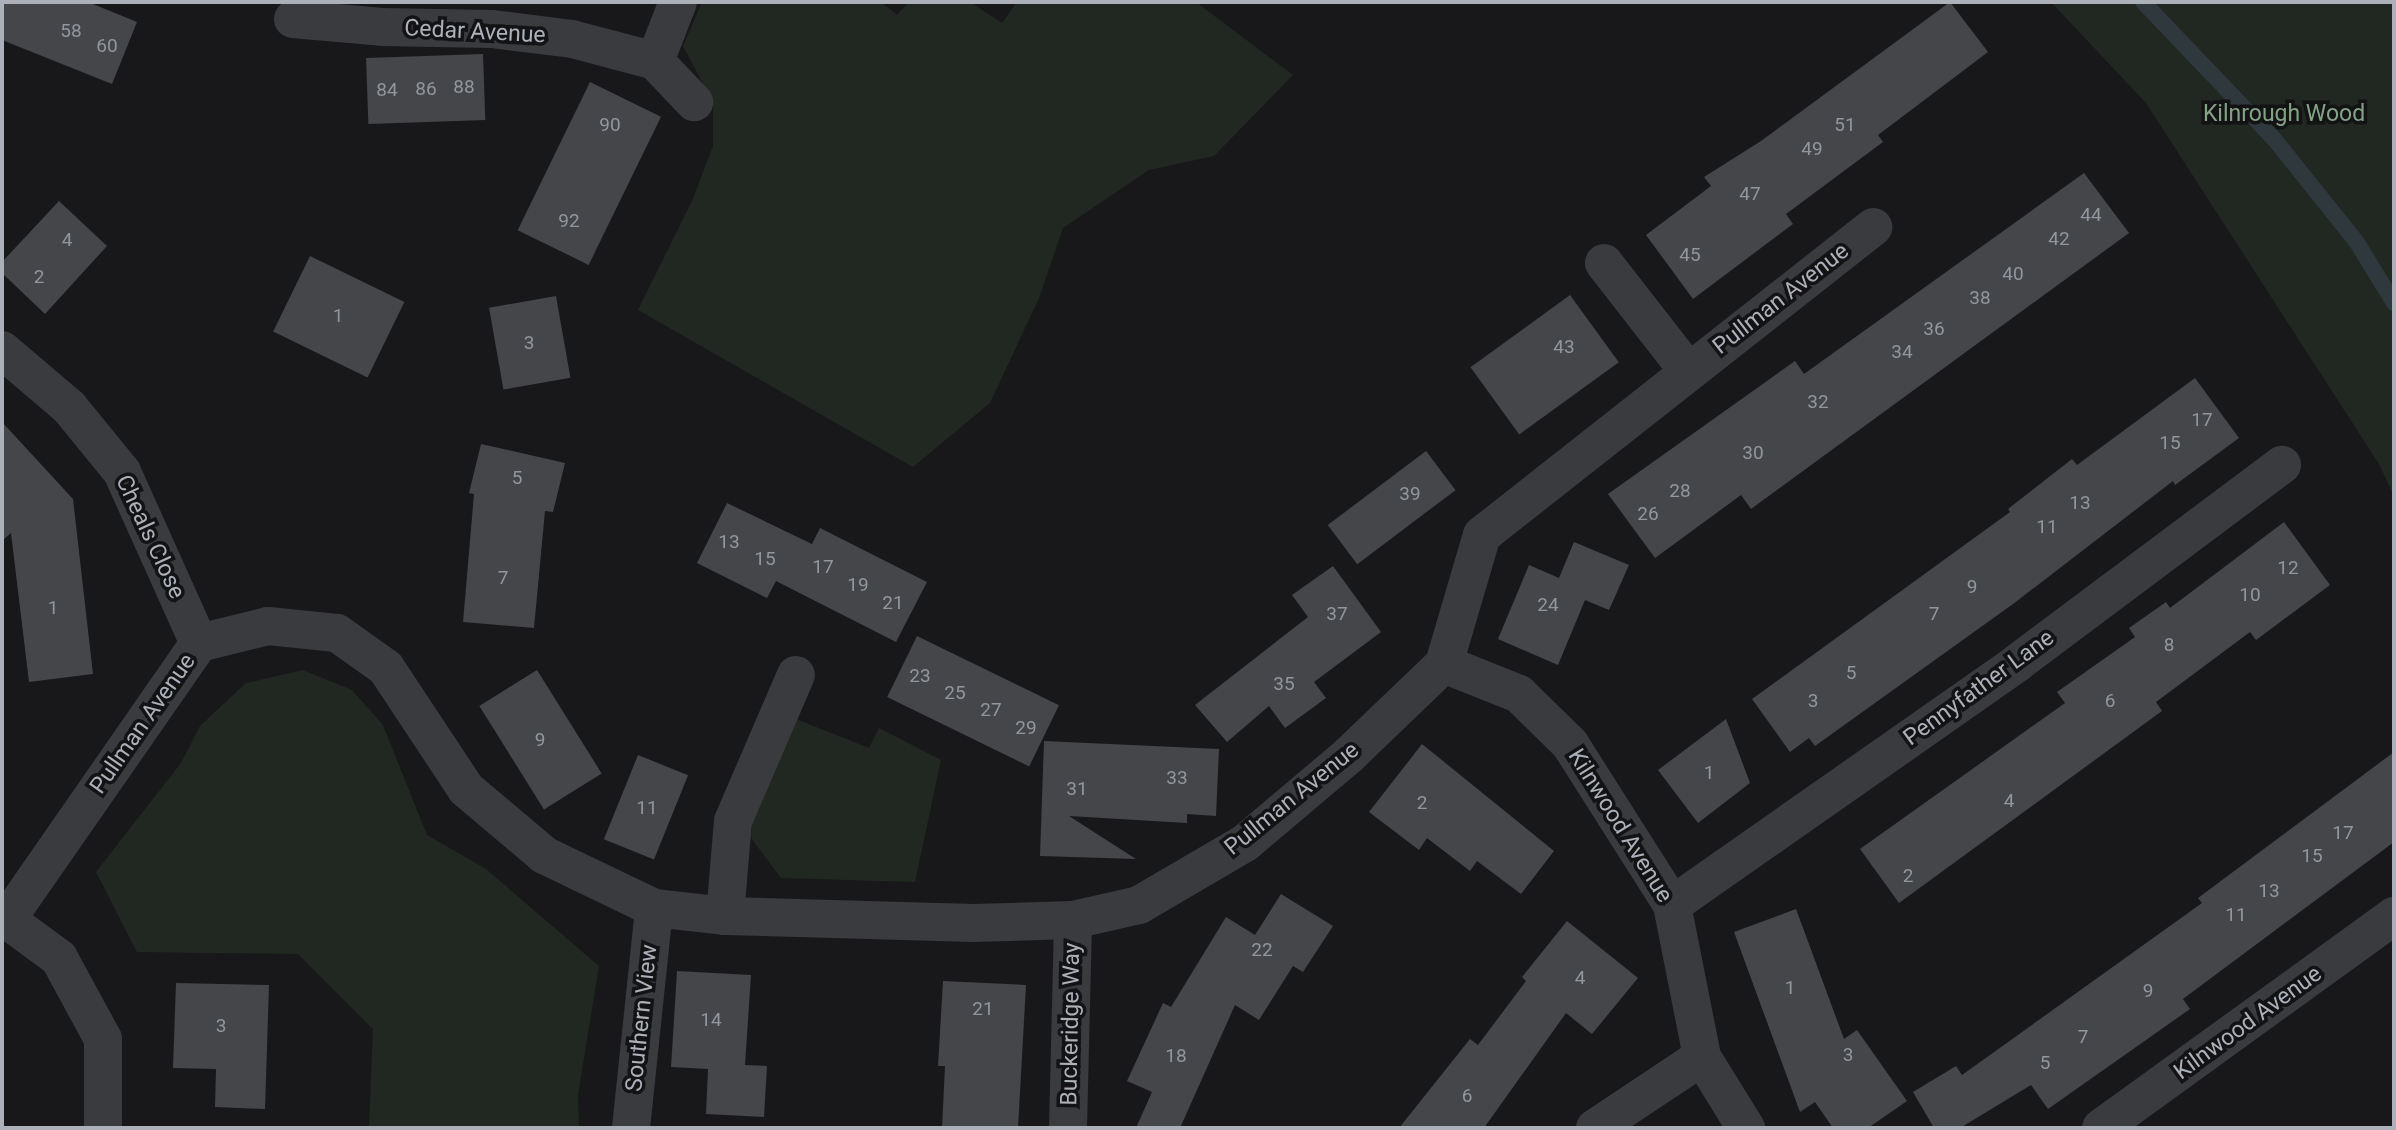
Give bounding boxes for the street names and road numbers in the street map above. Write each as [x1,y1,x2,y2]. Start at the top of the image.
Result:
street label: Cedar Avenue [404,15,546,49]
street label: Pullman Avenue [1708,237,1854,361]
street label: Cheals Close [109,471,191,603]
street label: Pennyfather Lane [1898,624,2060,752]
street label: Pullman Avenue [84,649,202,799]
street label: Pullman Avenue [1219,736,1365,862]
street label: Kilnwood Avenue [1562,744,1678,908]
street label: Buckeridge Way [1056,942,1086,1106]
street label: Southern View [621,943,663,1093]
street label: Kilnwood Avenue [2169,960,2327,1086]

